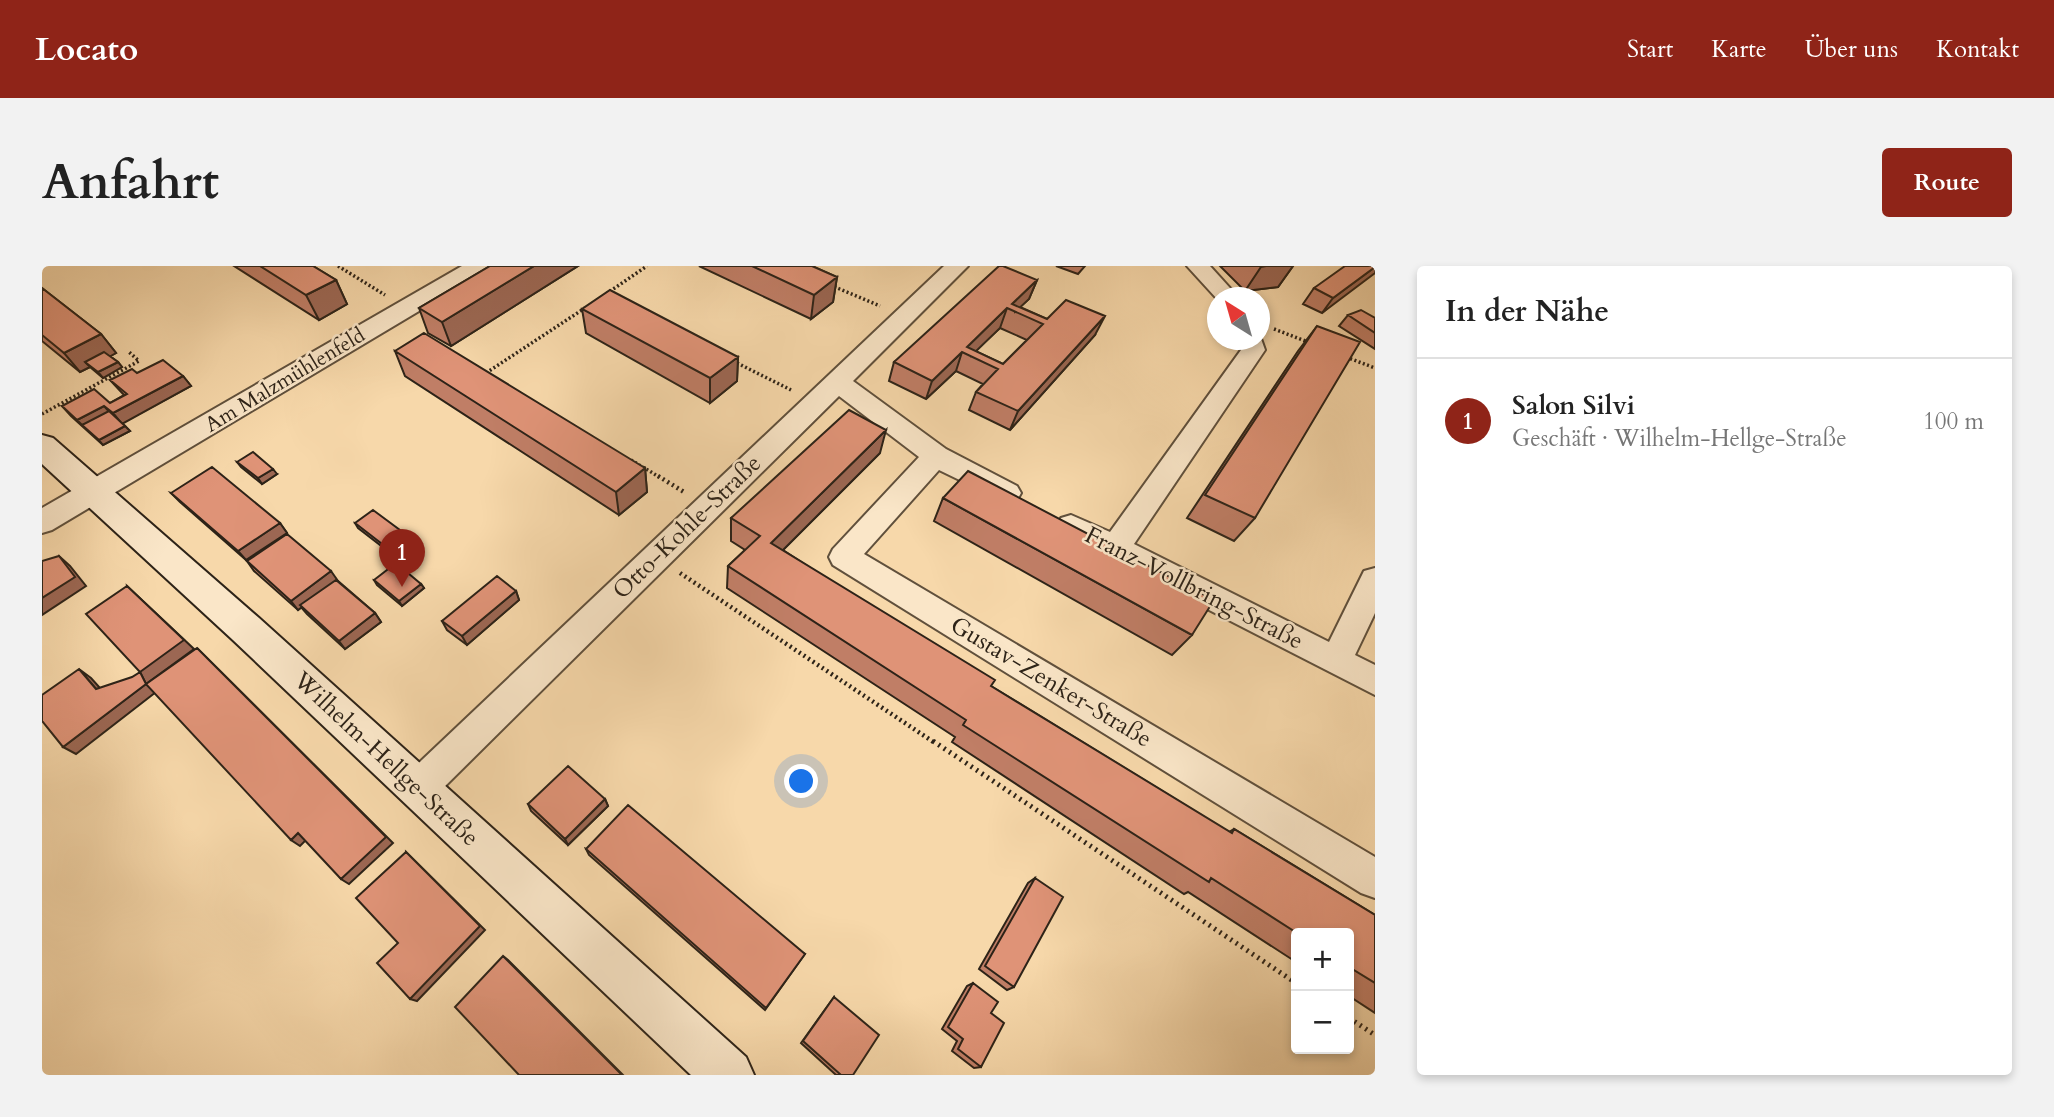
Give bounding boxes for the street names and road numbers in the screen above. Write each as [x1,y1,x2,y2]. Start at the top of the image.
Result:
street label: Am Malzmühlenfeld [200,321,370,439]
street label: Otto-Kohle-Straße [605,447,769,607]
street label: Franz-Vollbring-Straße [1079,519,1309,657]
street label: Gustav-Zenker-Straße [944,609,1158,755]
street label: Wilhelm-Hellge-Straße [285,663,486,854]

